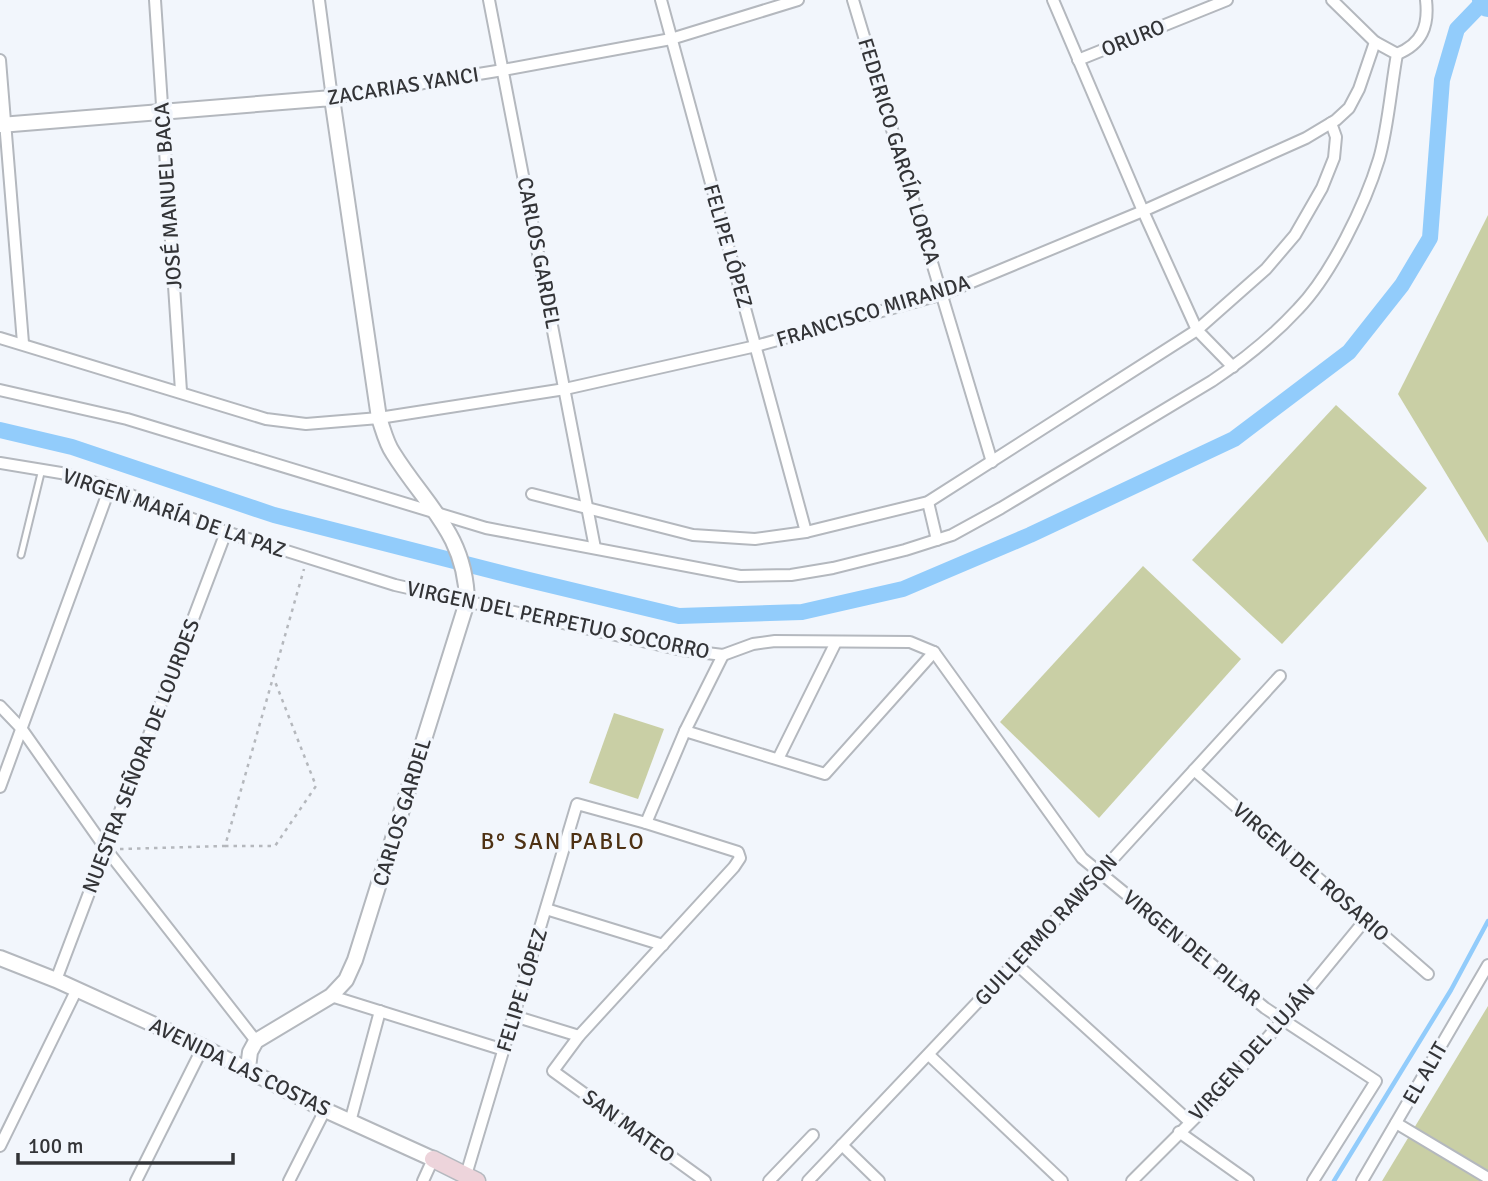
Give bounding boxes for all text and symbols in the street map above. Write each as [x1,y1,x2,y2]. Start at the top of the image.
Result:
street label: ORURO [1097,14,1169,62]
street label: FEDERICO GARCÍA LORCA [852,35,946,267]
street label: ZACARIAS YANCI [325,61,481,111]
street label: JOSÉ MANUEL BACA [148,101,188,290]
street label: CARLOS GARDEL [512,175,566,331]
street label: FELIPE LÓPEZ [698,181,758,311]
street label: FRANCISCO MIRANDA [773,269,973,353]
street label: VIRGEN MARÍA DE LA PAZ [59,463,289,563]
street label: VIRGEN DEL PERPETUO SOCORRO [404,575,712,665]
street label: NUESTRA SEÑORA DE LOURDES [77,615,205,897]
street label: CARLOS GARDEL [367,734,437,889]
street label: VIRGEN DEL ROSARIO [1227,797,1395,947]
district label: B° SAN PABLO [480,827,646,856]
street label: GUILLERMO RAWSON [969,849,1123,1011]
street label: VIRGEN DEL PILAR [1118,884,1266,1012]
street label: FELIPE LÓPEZ [491,925,553,1055]
street label: VIRGEN DEL LUJÁN [1184,978,1320,1126]
street label: AVENIDA LAS COSTAS [145,1012,335,1122]
street label: EL ALIT [1397,1037,1453,1109]
street label: SAN MATEO [578,1084,680,1168]
scale bar [18,1122,233,1166]
text: 100 m [28,1133,83,1159]

